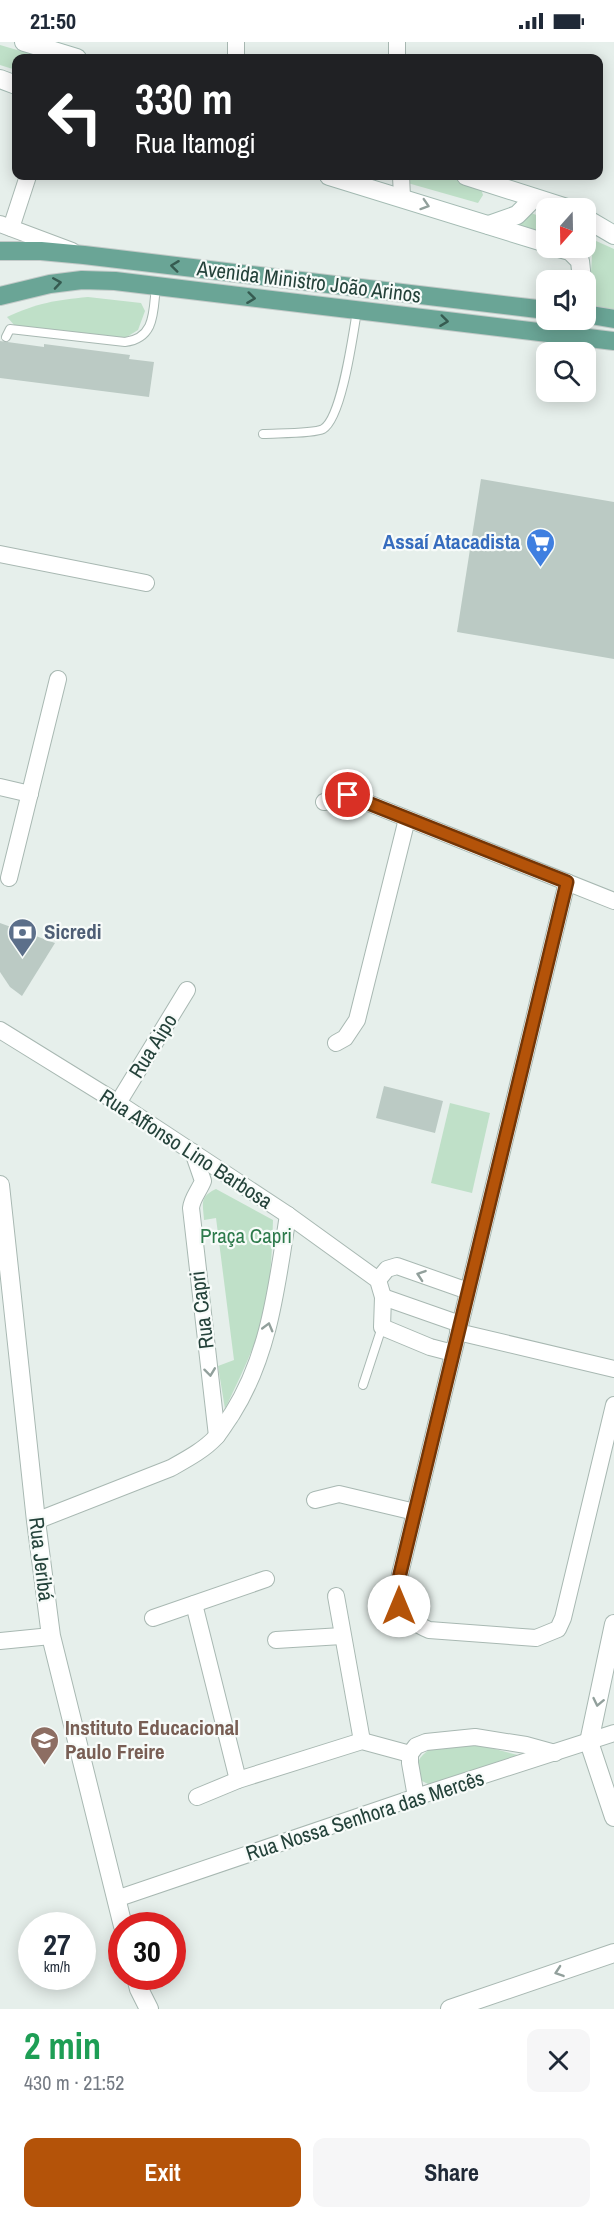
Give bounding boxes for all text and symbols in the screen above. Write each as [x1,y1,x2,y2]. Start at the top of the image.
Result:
text: 21:50 [30,6,76,36]
text: 330 m [135,71,233,127]
icon: left [36,78,114,156]
text: Rua Itamogi [135,125,256,161]
one-way arrow [419,197,430,210]
north arrow [536,198,596,258]
map controls [536,198,596,402]
street label: Avenida Ministro João Arinos [194,253,423,310]
one-way arrow [170,260,180,273]
button: sound [536,270,596,330]
one-way arrow [52,278,62,290]
one-way arrow [246,291,255,303]
one-way arrow [440,314,449,327]
button: search [536,342,596,402]
supermarket icon: Assaí Atacadista [525,526,557,568]
place label: Assaí Atacadista [383,527,520,556]
pin [322,769,373,820]
icon: arrive [331,778,364,811]
bank icon: Sicredi [7,916,39,958]
place label: Sicredi [44,917,101,946]
street label: Rua Aipo [122,1008,184,1083]
street label: Rua Affonso Lino Barbosa [94,1082,279,1216]
park label: Praça Capri [200,1221,292,1250]
street label: Rua Capri [182,1269,221,1351]
one-way arrow [416,1269,427,1282]
one-way arrow [261,1322,274,1332]
one-way arrow [203,1368,215,1377]
street label: Rua Jeribá [22,1515,61,1603]
position arrow [367,1574,431,1638]
one-way arrow [592,1697,605,1707]
place label: Instituto Educacional Paulo Freire [65,1713,239,1766]
school or university icon: Instituto Educacional Paulo Freire [28,1724,60,1766]
street label: Rua Nossa Senhora das Mercês [242,1763,488,1868]
speed limit sign: 30 [108,1912,186,1990]
text: 27 [43,1924,71,1964]
text: km/h [44,1956,70,1977]
one-way arrow [554,1964,565,1977]
text: 2 min [24,2022,101,2070]
button: close [527,2029,590,2092]
text: 430 m · 21:52 [24,2069,124,2096]
button: Exit [24,2138,301,2207]
button: Share [313,2138,590,2207]

